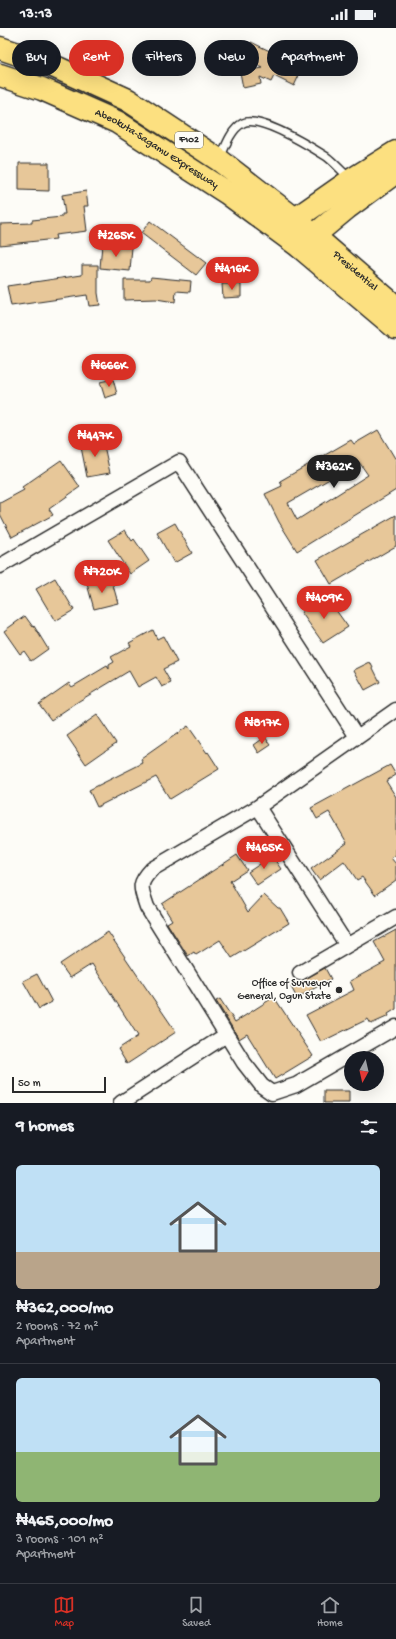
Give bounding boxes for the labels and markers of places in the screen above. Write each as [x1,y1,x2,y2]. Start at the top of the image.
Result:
pin: ₦265K [88,224,144,258]
pin: ₦416K [204,257,260,291]
pin: ₦666K [81,354,137,388]
pin: ₦447K [67,424,123,458]
pin: ₦362K [306,455,362,489]
pin: ₦720K [74,560,130,594]
pin: ₦409K [296,586,352,620]
pin: ₦817K [234,711,290,745]
pin: ₦465K [236,836,292,870]
place label: Office of Surveyor General, Ogun State [237,977,332,1003]
marker: Office of Surveyor General, Ogun State [334,985,344,995]

